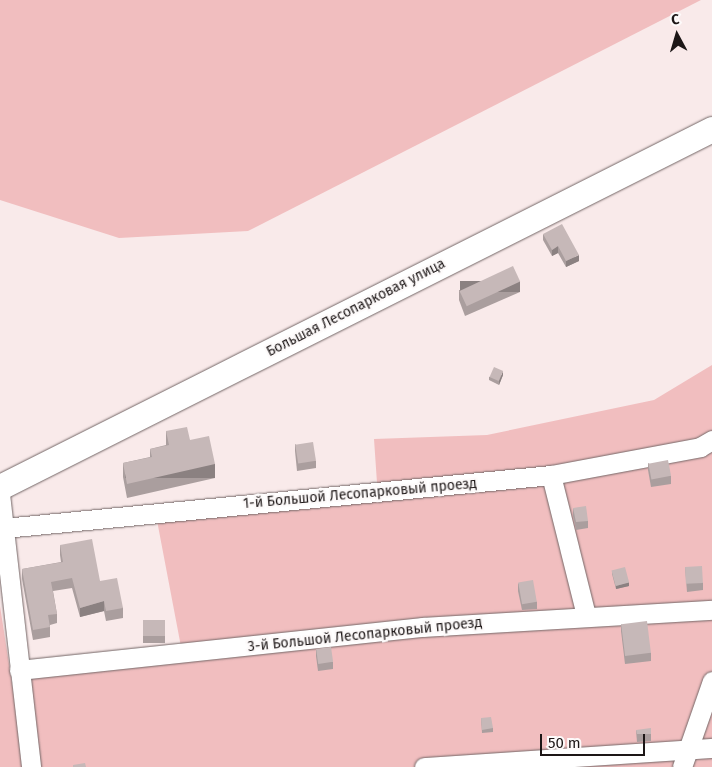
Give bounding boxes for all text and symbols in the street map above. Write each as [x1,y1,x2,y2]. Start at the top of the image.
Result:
north arrow [652,10,702,60]
text: С [670,11,680,28]
street label: Большая Лесопарковая улица [264,255,448,361]
street label: 1-й Большой Лесопарковый проезд [242,475,478,513]
street label: 3-й Большой Лесопарковый проезд [247,614,483,656]
scale bar [542,724,647,756]
text: 50 m [548,734,581,752]

